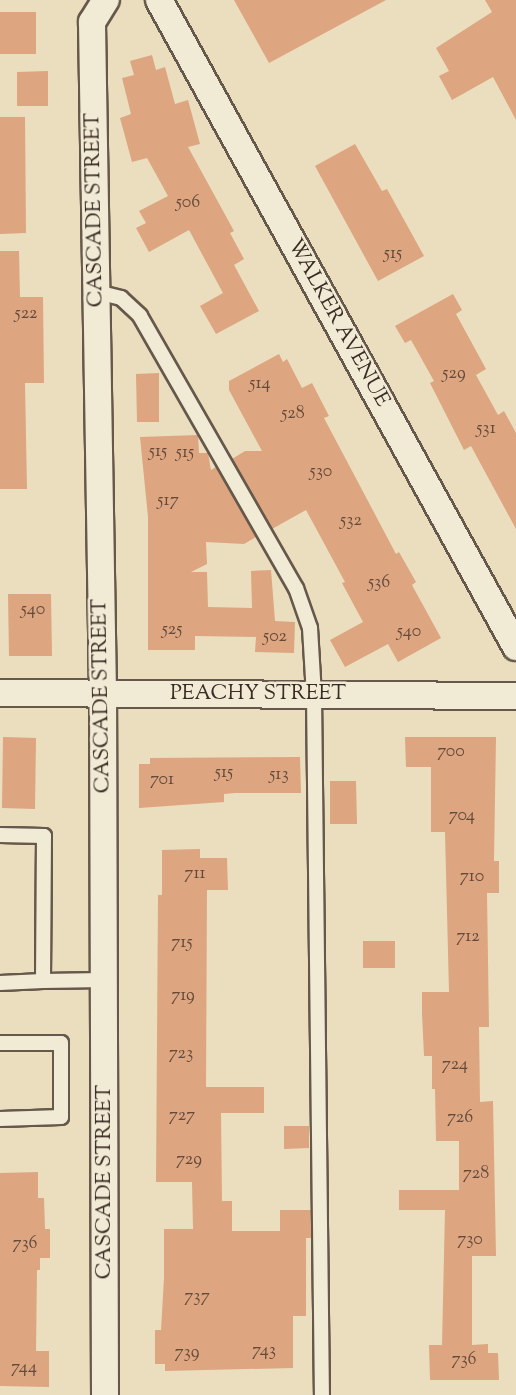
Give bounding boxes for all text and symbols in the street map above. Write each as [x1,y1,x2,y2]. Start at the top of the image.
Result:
street label: CASCADE STREET [81,112,109,308]
house number: 506 [176,192,200,214]
street label: WALKER AVENUE [281,235,395,411]
house number: 515 [384,243,402,265]
house number: 522 [14,303,38,325]
house number: 529 [442,363,466,385]
house number: 514 [249,373,271,395]
house number: 528 [281,403,305,425]
house number: 531 [476,418,496,440]
house number: 515 [149,441,167,463]
house number: 515 [176,442,194,464]
house number: 530 [310,461,332,483]
house number: 517 [157,490,179,512]
house number: 532 [340,510,362,532]
house number: 536 [368,572,390,594]
street label: CASCADE STREET [88,598,116,794]
house number: 540 [21,599,45,621]
house number: 525 [162,619,182,641]
house number: 540 [397,621,421,643]
house number: 502 [263,626,287,648]
street label: PEACHY STREET [170,681,346,707]
house number: 700 [437,741,465,763]
house number: 515 [215,762,233,784]
house number: 513 [269,764,289,786]
house number: 701 [150,769,174,791]
house number: 704 [449,805,475,827]
house number: 711 [184,863,206,885]
house number: 710 [460,866,484,888]
house number: 712 [456,926,480,948]
house number: 715 [171,932,193,954]
house number: 719 [171,985,195,1007]
house number: 723 [169,1043,193,1065]
house number: 724 [442,1054,468,1076]
street label: CASCADE STREET [92,1085,118,1279]
house number: 727 [169,1105,195,1127]
house number: 726 [447,1107,473,1129]
house number: 729 [176,1149,202,1171]
house number: 728 [463,1163,489,1185]
house number: 730 [457,1229,483,1251]
house number: 736 [12,1233,38,1255]
house number: 737 [184,1286,210,1308]
house number: 743 [252,1340,276,1362]
house number: 739 [175,1342,199,1364]
house number: 736 [451,1349,477,1371]
house number: 744 [11,1357,37,1379]

